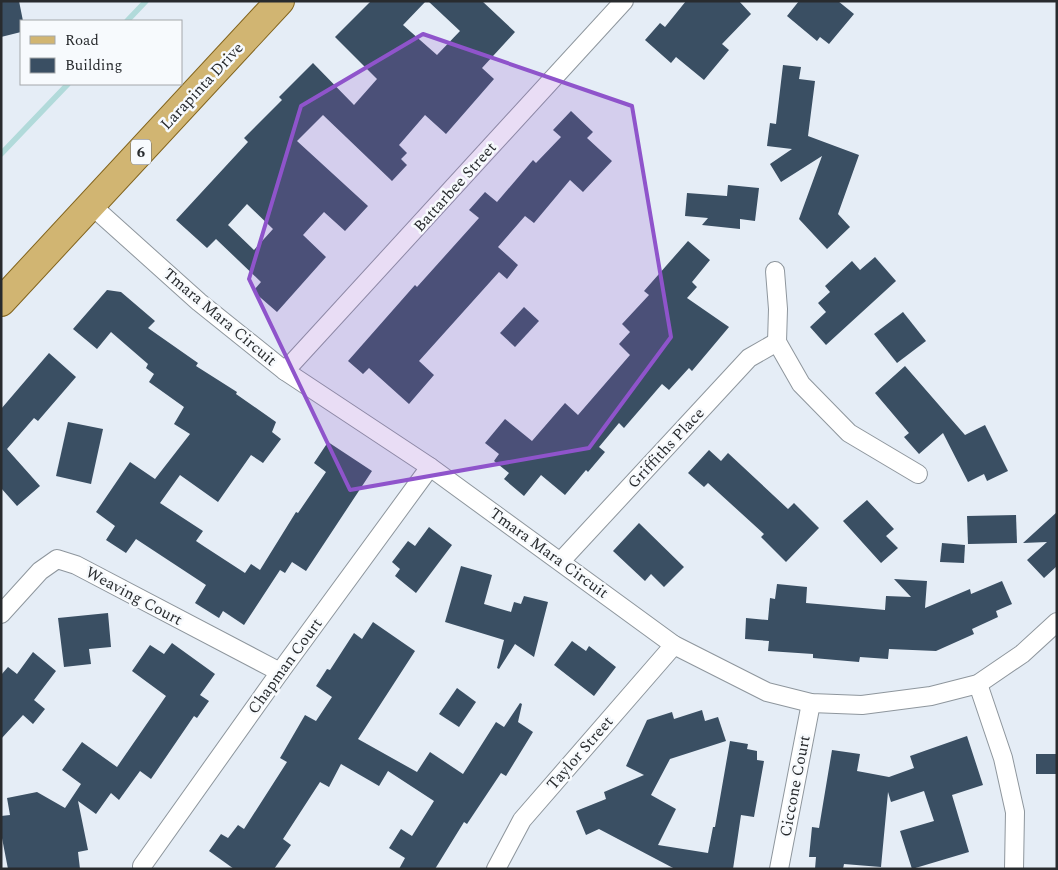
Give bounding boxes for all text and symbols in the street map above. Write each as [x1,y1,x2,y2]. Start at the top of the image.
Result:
legend [20,20,182,85]
text: Road [65,29,99,52]
street label: Larapinta Drive [155,37,249,135]
text: Building [65,54,122,77]
street label: Battarbee Street [408,136,502,238]
road number: 6 [131,140,151,164]
street label: Tmara Mara Circuit [158,262,282,372]
street label: Griffiths Place [622,402,710,494]
street label: Tmara Mara Circuit [485,502,614,605]
street label: Weaving Court [81,560,187,632]
street label: Chapman Court [242,613,328,719]
street label: Taylor Street [541,710,619,795]
street label: Ciccone Court [773,733,817,839]

